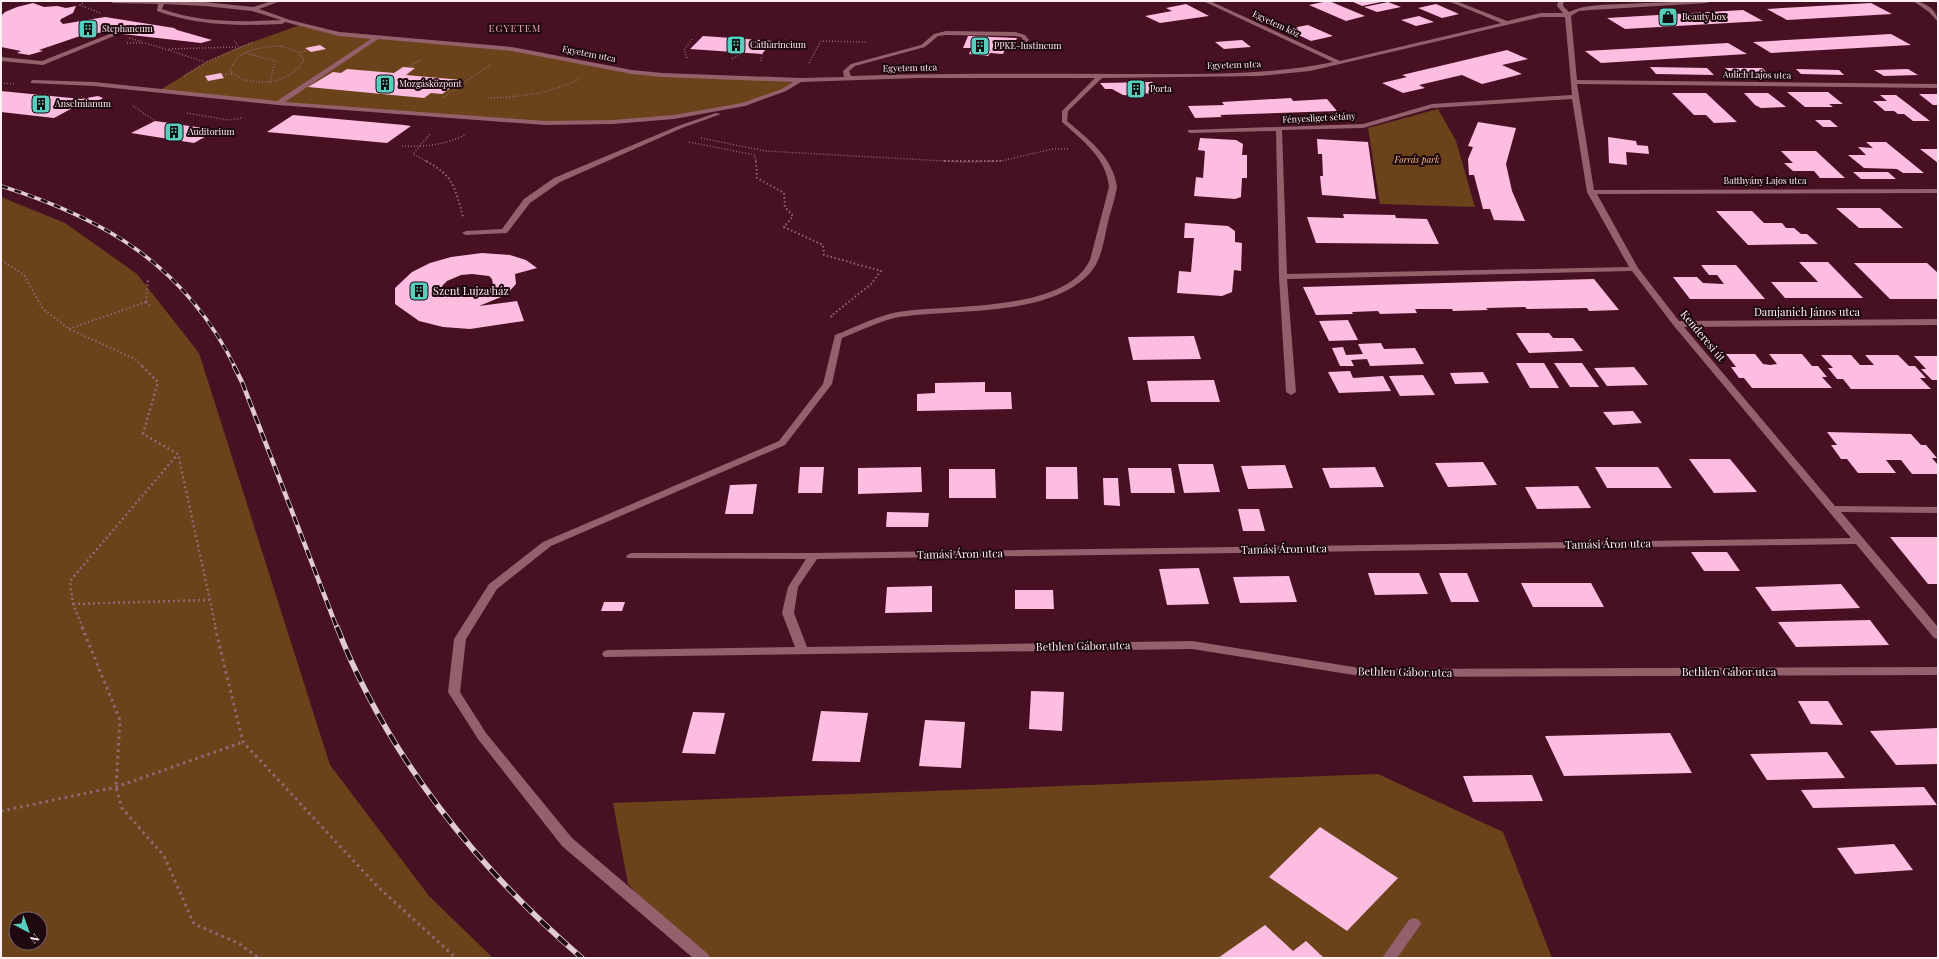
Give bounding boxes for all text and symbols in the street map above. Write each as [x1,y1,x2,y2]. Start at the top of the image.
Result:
shop icon: Beauty box [1657,6,1679,28]
street label: Egyetem köz [1251,7,1302,39]
place label: Beauty box [1682,10,1726,22]
building icon: Stephaneum [77,18,99,40]
district label: EGYETEM [488,21,542,35]
place label: Stephaneum [102,22,153,34]
building icon: Catharineium [725,34,747,56]
building icon: PPKE-Iustineum [969,35,991,57]
place label: Catharineium [750,38,806,50]
place label: PPKE-Iustineum [994,39,1062,51]
street label: Egyetem utca [561,42,618,64]
street label: Egyetem utca [1207,57,1262,71]
street label: Egyetem utca [883,61,938,73]
street label: Aulich Lajos utca [1722,67,1792,81]
building icon: Mozgásközpont [374,73,396,95]
place label: Mozgásközpont [399,77,463,89]
building icon: Porta [1125,78,1147,100]
place label: Porta [1150,82,1172,94]
building icon: Anselmianum [30,93,52,115]
place label: Anselmianum [54,97,111,109]
street label: Fényesliget sétány [1282,109,1356,125]
building icon: Auditorium [163,121,185,143]
place label: Auditorium [187,125,234,137]
park label: Forrás park [1393,153,1440,165]
street label: Batthyány Lajos utca [1724,174,1807,186]
building icon: Szent Lujza ház [408,280,430,302]
place label: Szent Lujza ház [433,283,509,298]
street label: Damjanich János utca [1754,304,1861,319]
street label: Kenderesi út [1677,307,1729,365]
street label: Tamási Áron utca [1565,535,1652,552]
street label: Tamási Áron utca [1241,540,1328,557]
street label: Tamási Áron utca [917,545,1004,562]
street label: Bethlen Gábor utca [1036,637,1131,654]
street label: Bethlen Gábor utca [1358,663,1453,680]
street label: Bethlen Gábor utca [1682,664,1777,679]
north arrow [8,911,48,951]
text: N [27,931,43,947]

